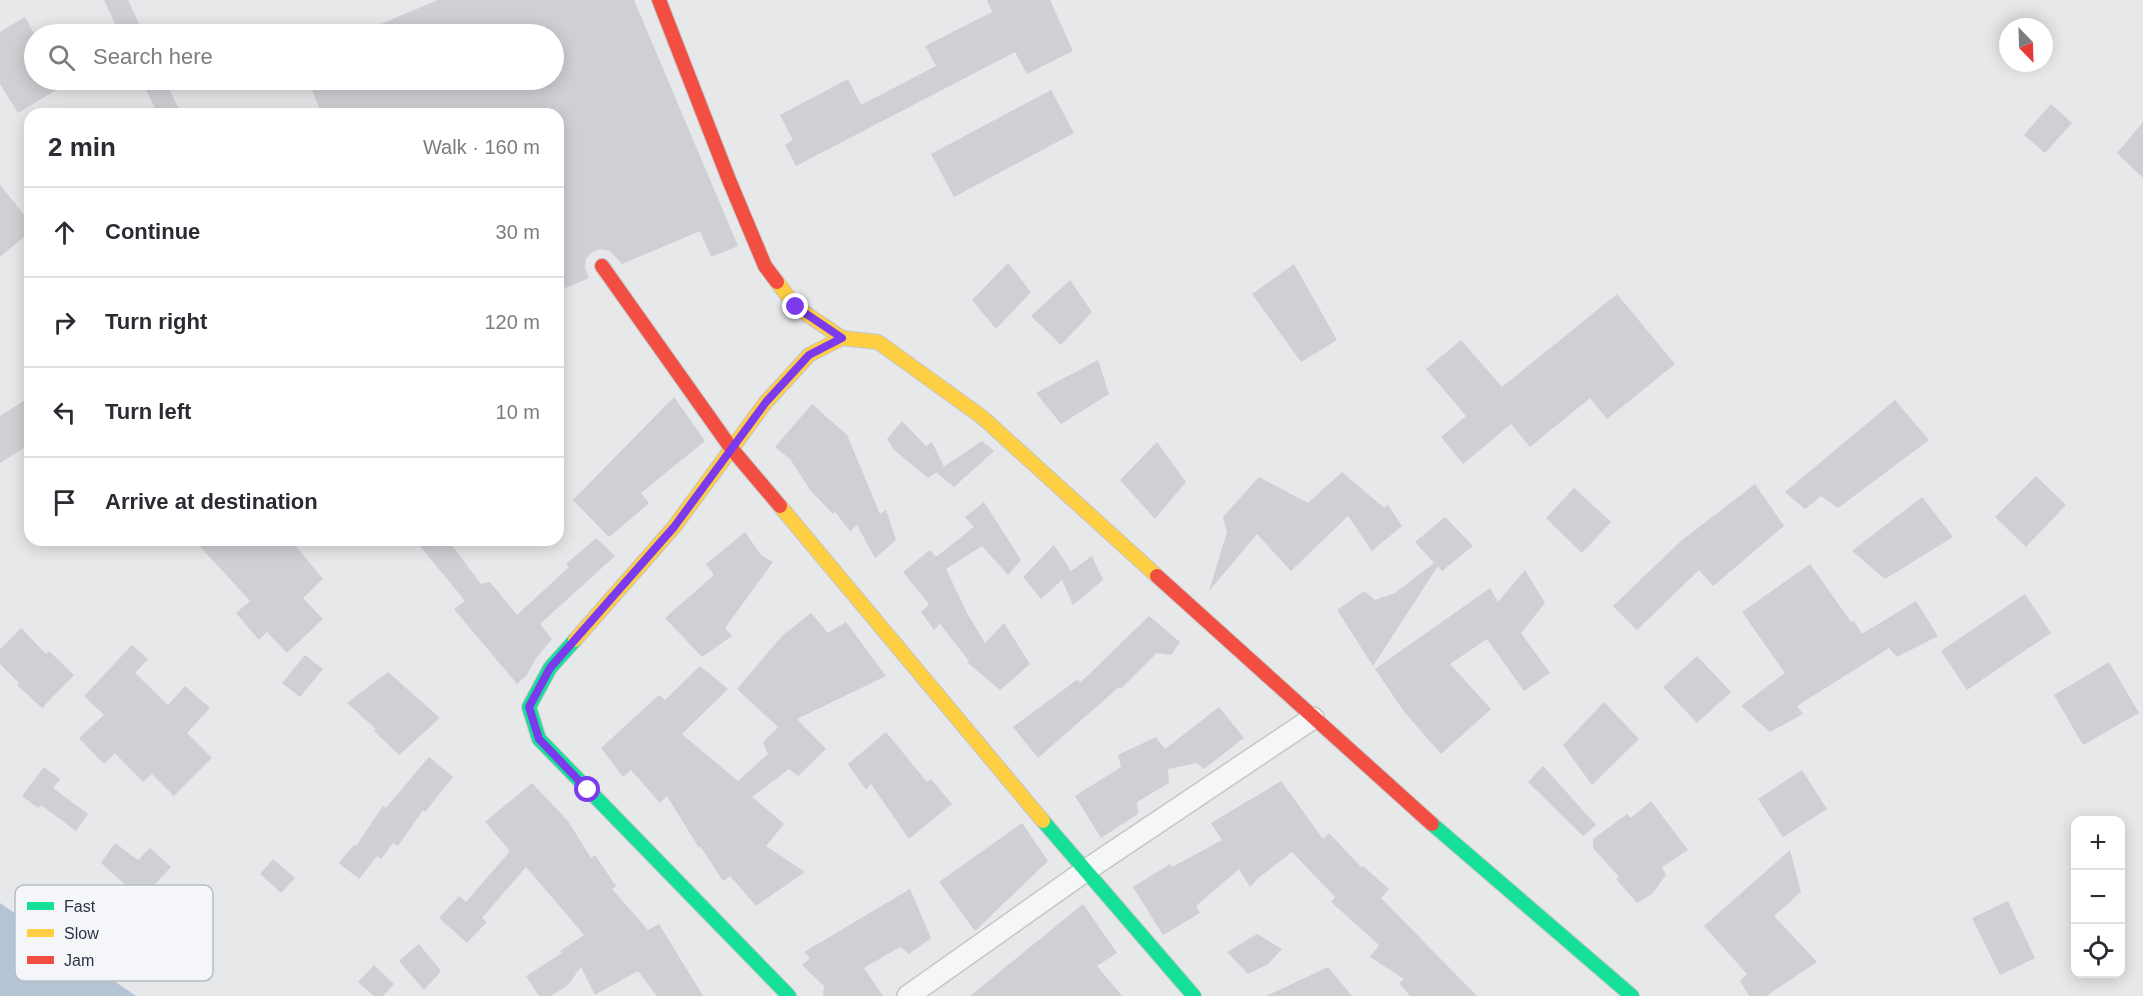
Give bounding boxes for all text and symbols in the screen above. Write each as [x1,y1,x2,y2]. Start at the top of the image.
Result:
north arrow [1999,18,2053,72]
search box [24,24,564,90]
icon: search [45,41,78,74]
text: Search here [93,44,213,69]
text: 2 min [48,132,116,162]
text: Walk · 160 m [423,136,540,158]
icon: ahead [48,216,81,249]
text: Continue [105,219,200,244]
text: 30 m [496,221,540,243]
route end [782,293,808,319]
icon: right [48,306,81,339]
text: Turn right [105,309,207,334]
text: 120 m [484,311,540,333]
icon: left [48,396,81,429]
text: Turn left [105,399,191,424]
text: 10 m [496,401,540,423]
icon: arrive [48,486,81,519]
text: Arrive at destination [105,489,318,514]
route start [574,776,600,802]
map controls [2071,816,2125,978]
button: + [2071,816,2125,870]
button: − [2071,870,2125,924]
legend [15,885,213,981]
text: Fast [64,898,96,915]
button: locate [2071,924,2125,978]
text: Slow [64,925,99,942]
text: Jam [64,952,94,969]

